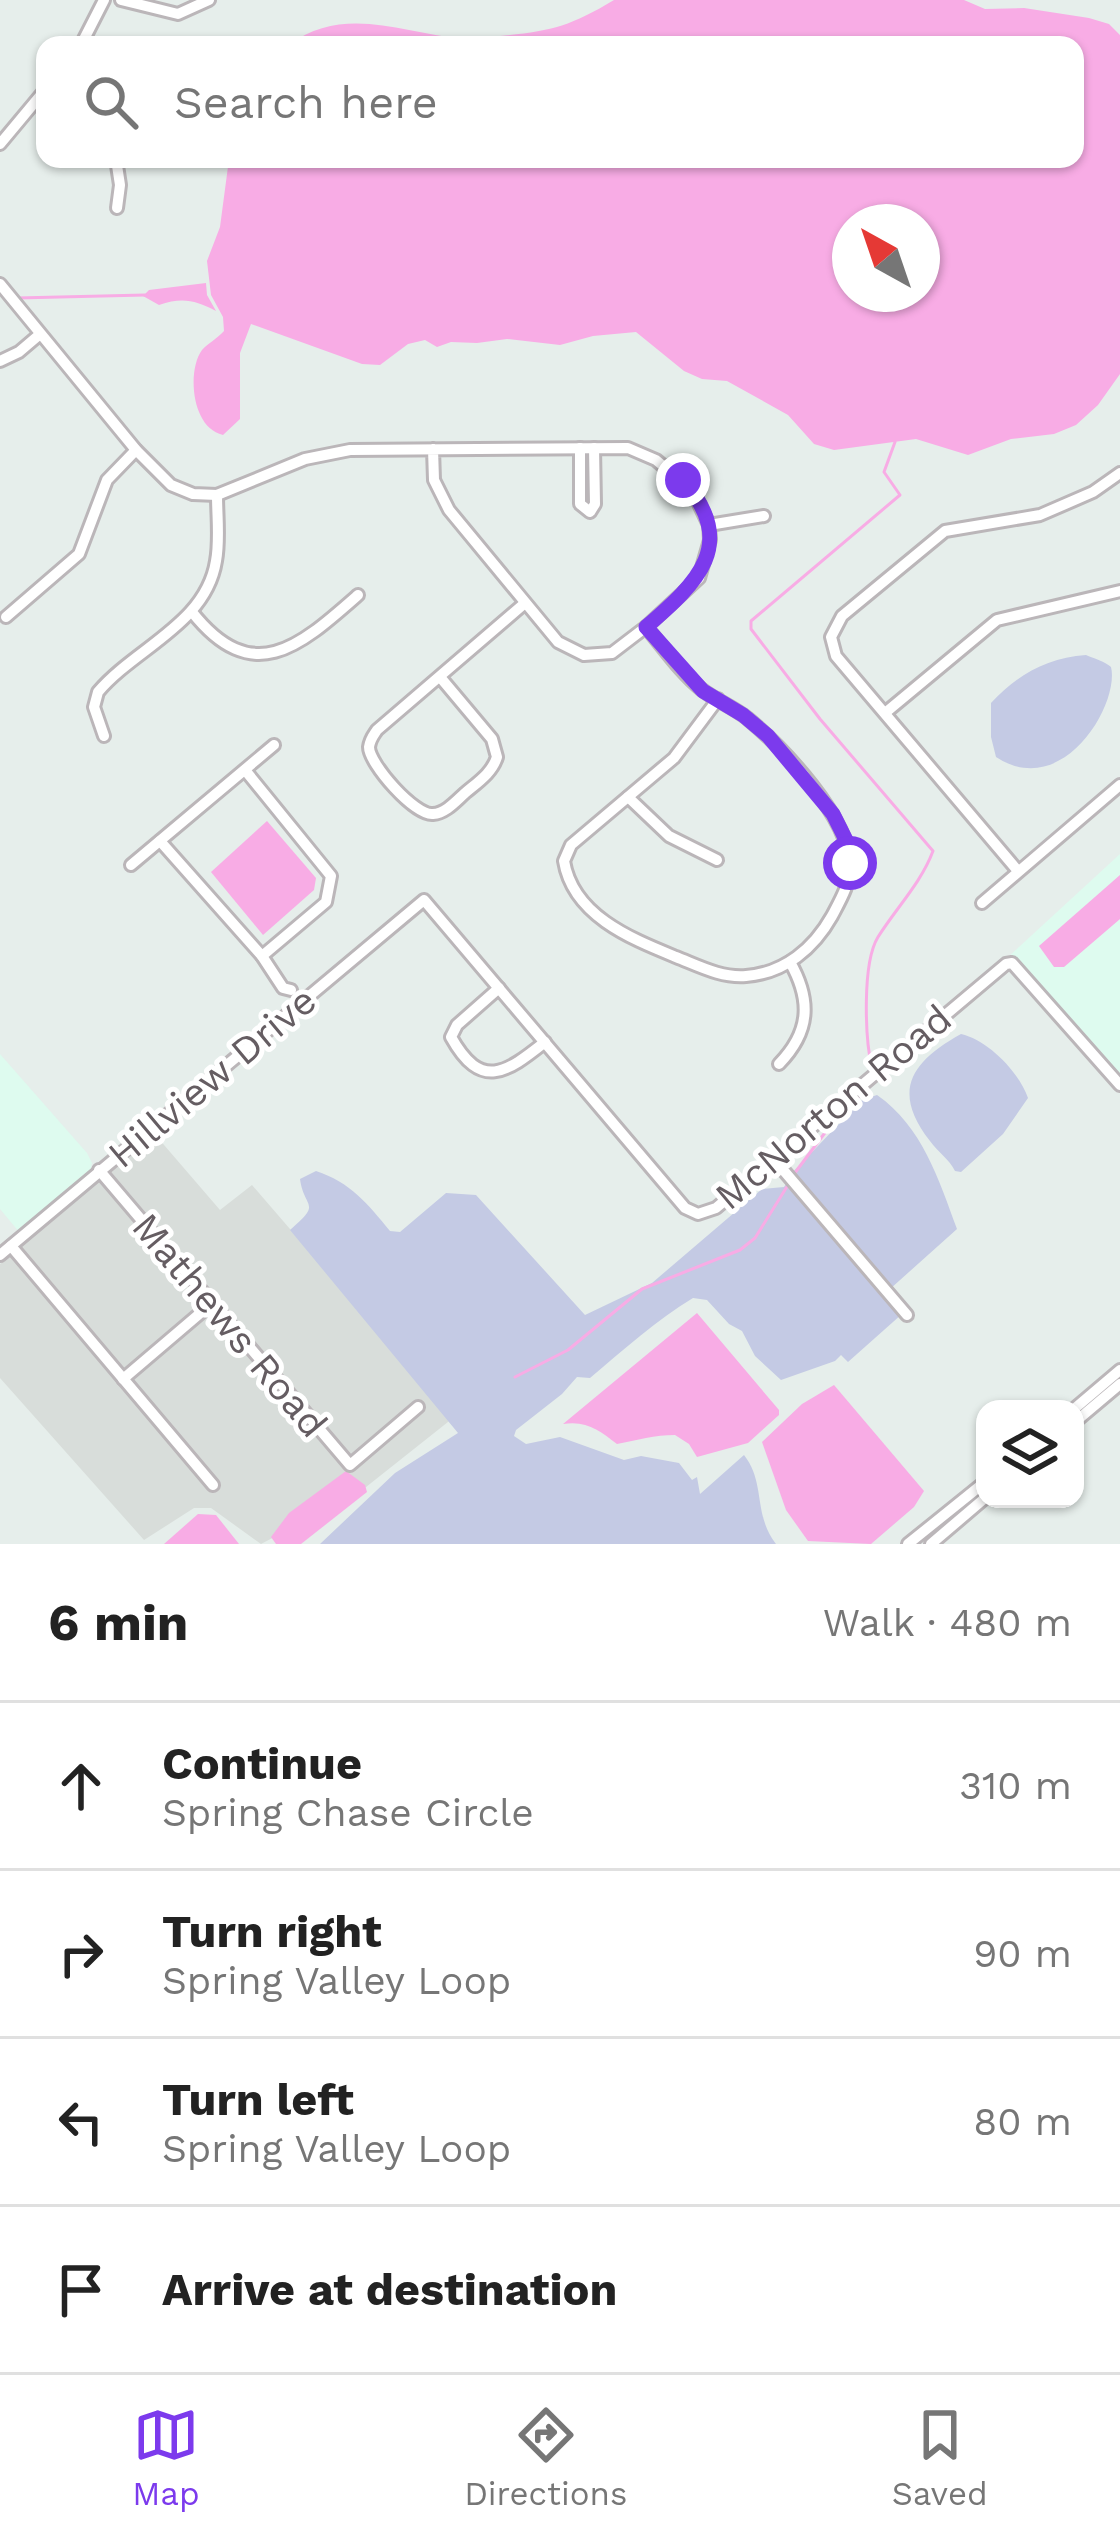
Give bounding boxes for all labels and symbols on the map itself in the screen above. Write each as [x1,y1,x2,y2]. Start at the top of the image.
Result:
north arrow [832,204,940,312]
route end [656,453,710,507]
route start [823,836,877,890]
street label: Hillview Drive [99,977,325,1177]
street label: McNorton Road [706,995,960,1219]
street label: Mathews Road [123,1204,337,1446]

